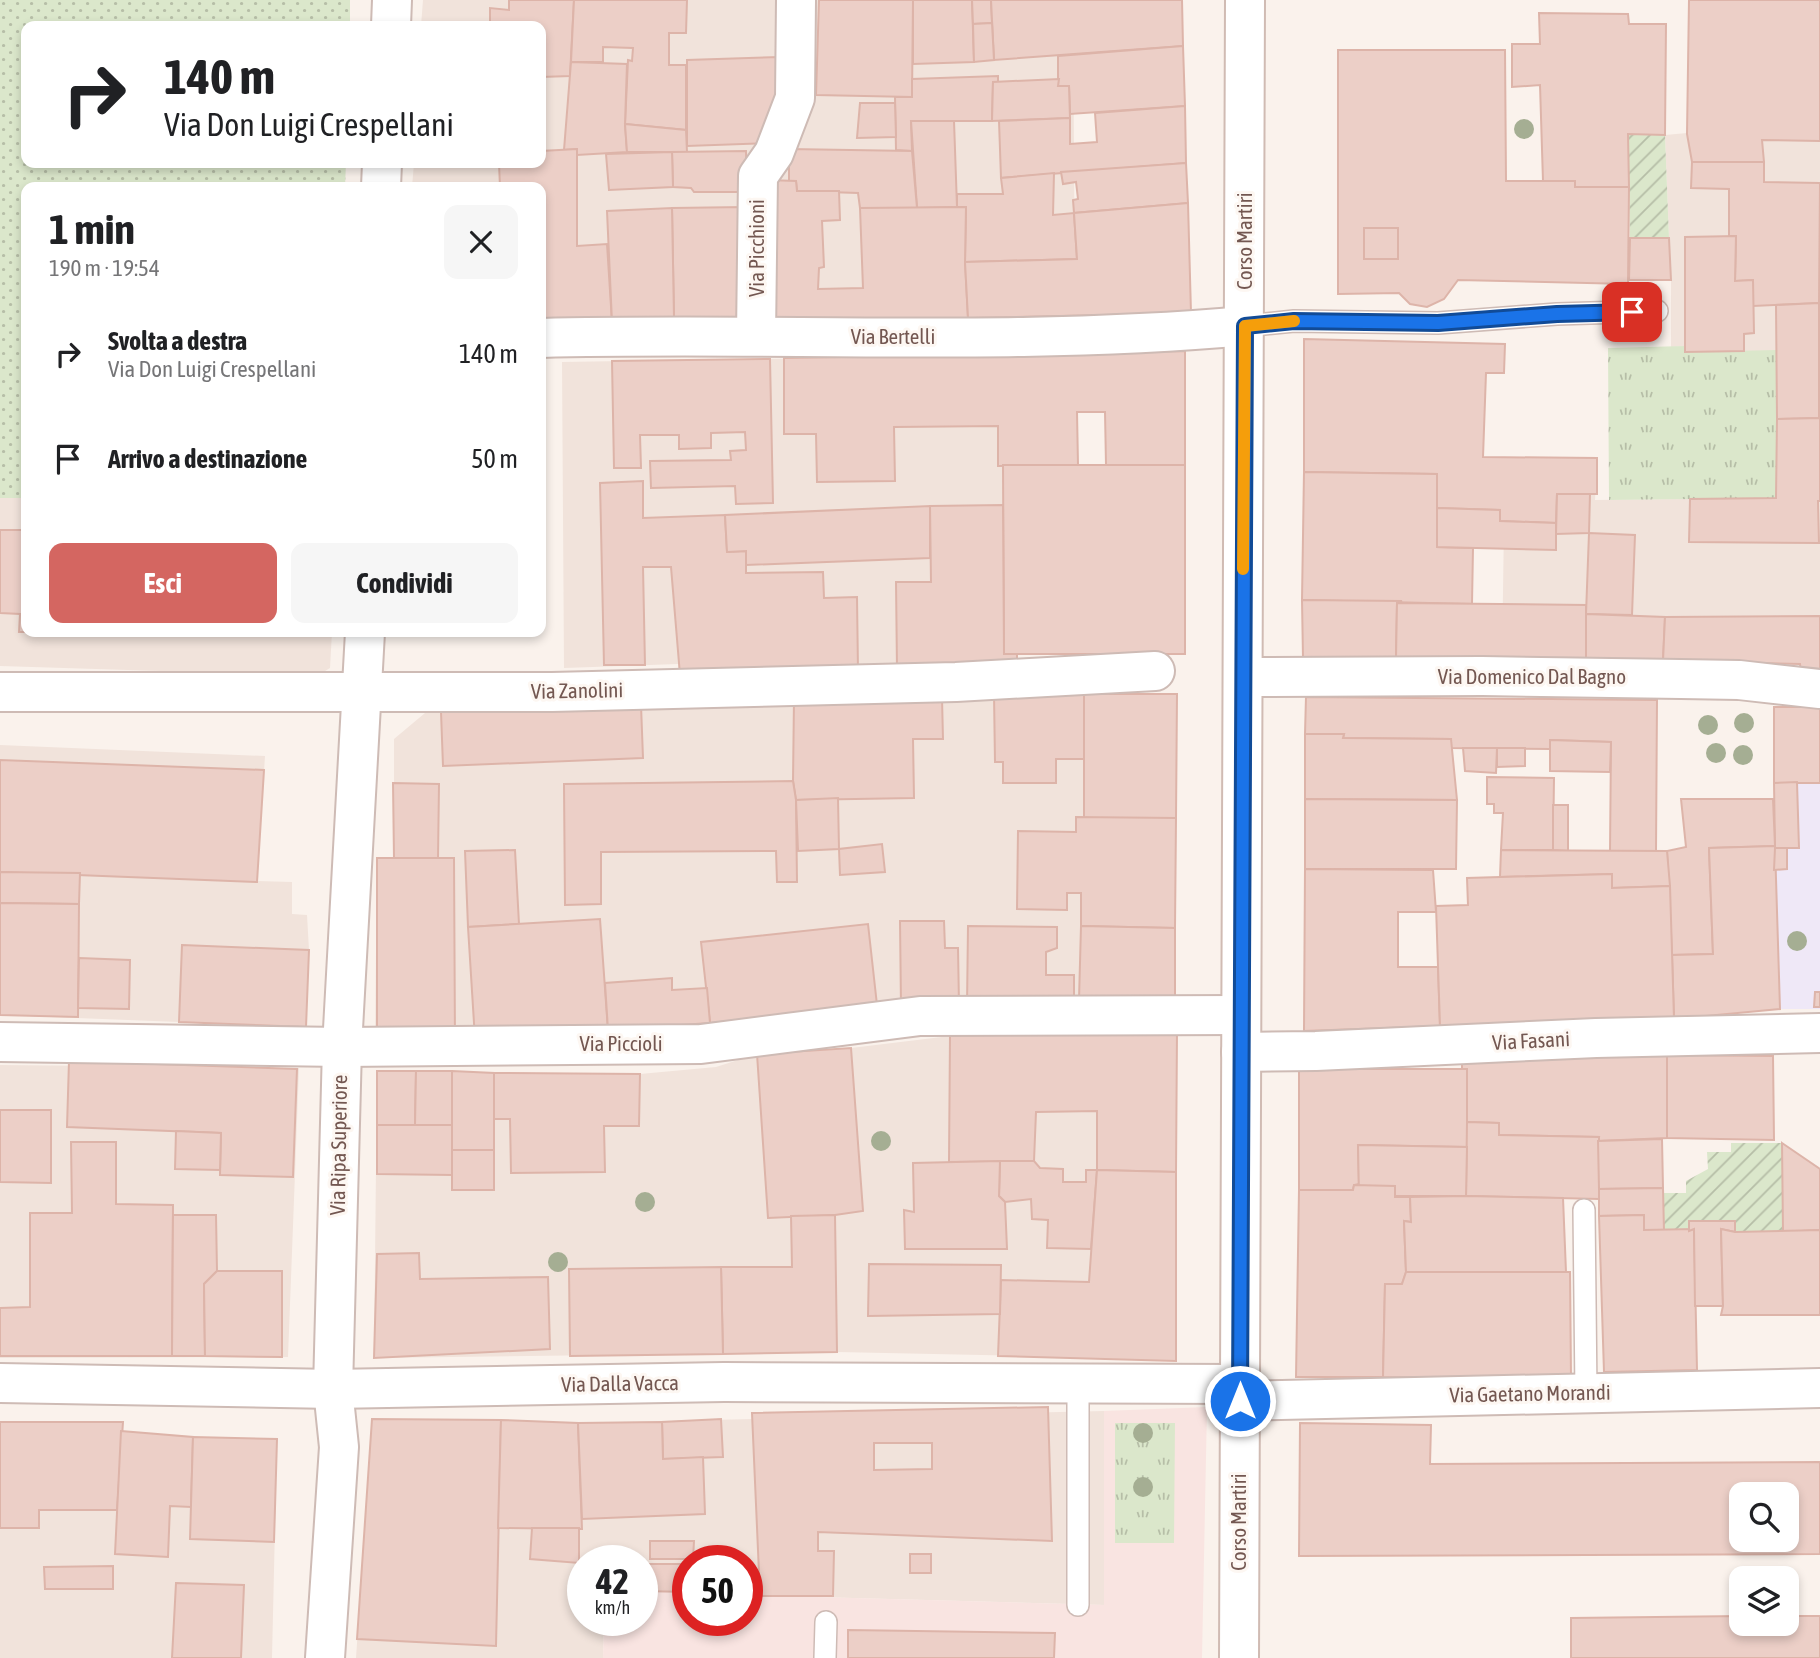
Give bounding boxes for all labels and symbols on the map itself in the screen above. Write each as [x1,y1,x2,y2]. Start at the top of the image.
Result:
street label: Corso Martiri [1232,192,1256,290]
street label: Via Picchioni [744,199,768,297]
pin [1602,282,1662,342]
street label: Via Bertelli [851,324,935,348]
street label: Via Domenico Dal Bagno [1438,664,1626,688]
street label: Via Zanolini [531,677,623,703]
street label: Via Fasani [1491,1026,1570,1054]
street label: Via Piccioli [579,1031,663,1055]
street label: Via Ripa Superiore [325,1074,351,1216]
position arrow [1203,1364,1277,1438]
street label: Via Dalla Vacca [561,1370,679,1396]
street label: Via Gaetano Morandi [1449,1380,1611,1406]
street label: Corso Martiri [1226,1473,1250,1571]
speed limit sign: 50 [672,1545,763,1636]

